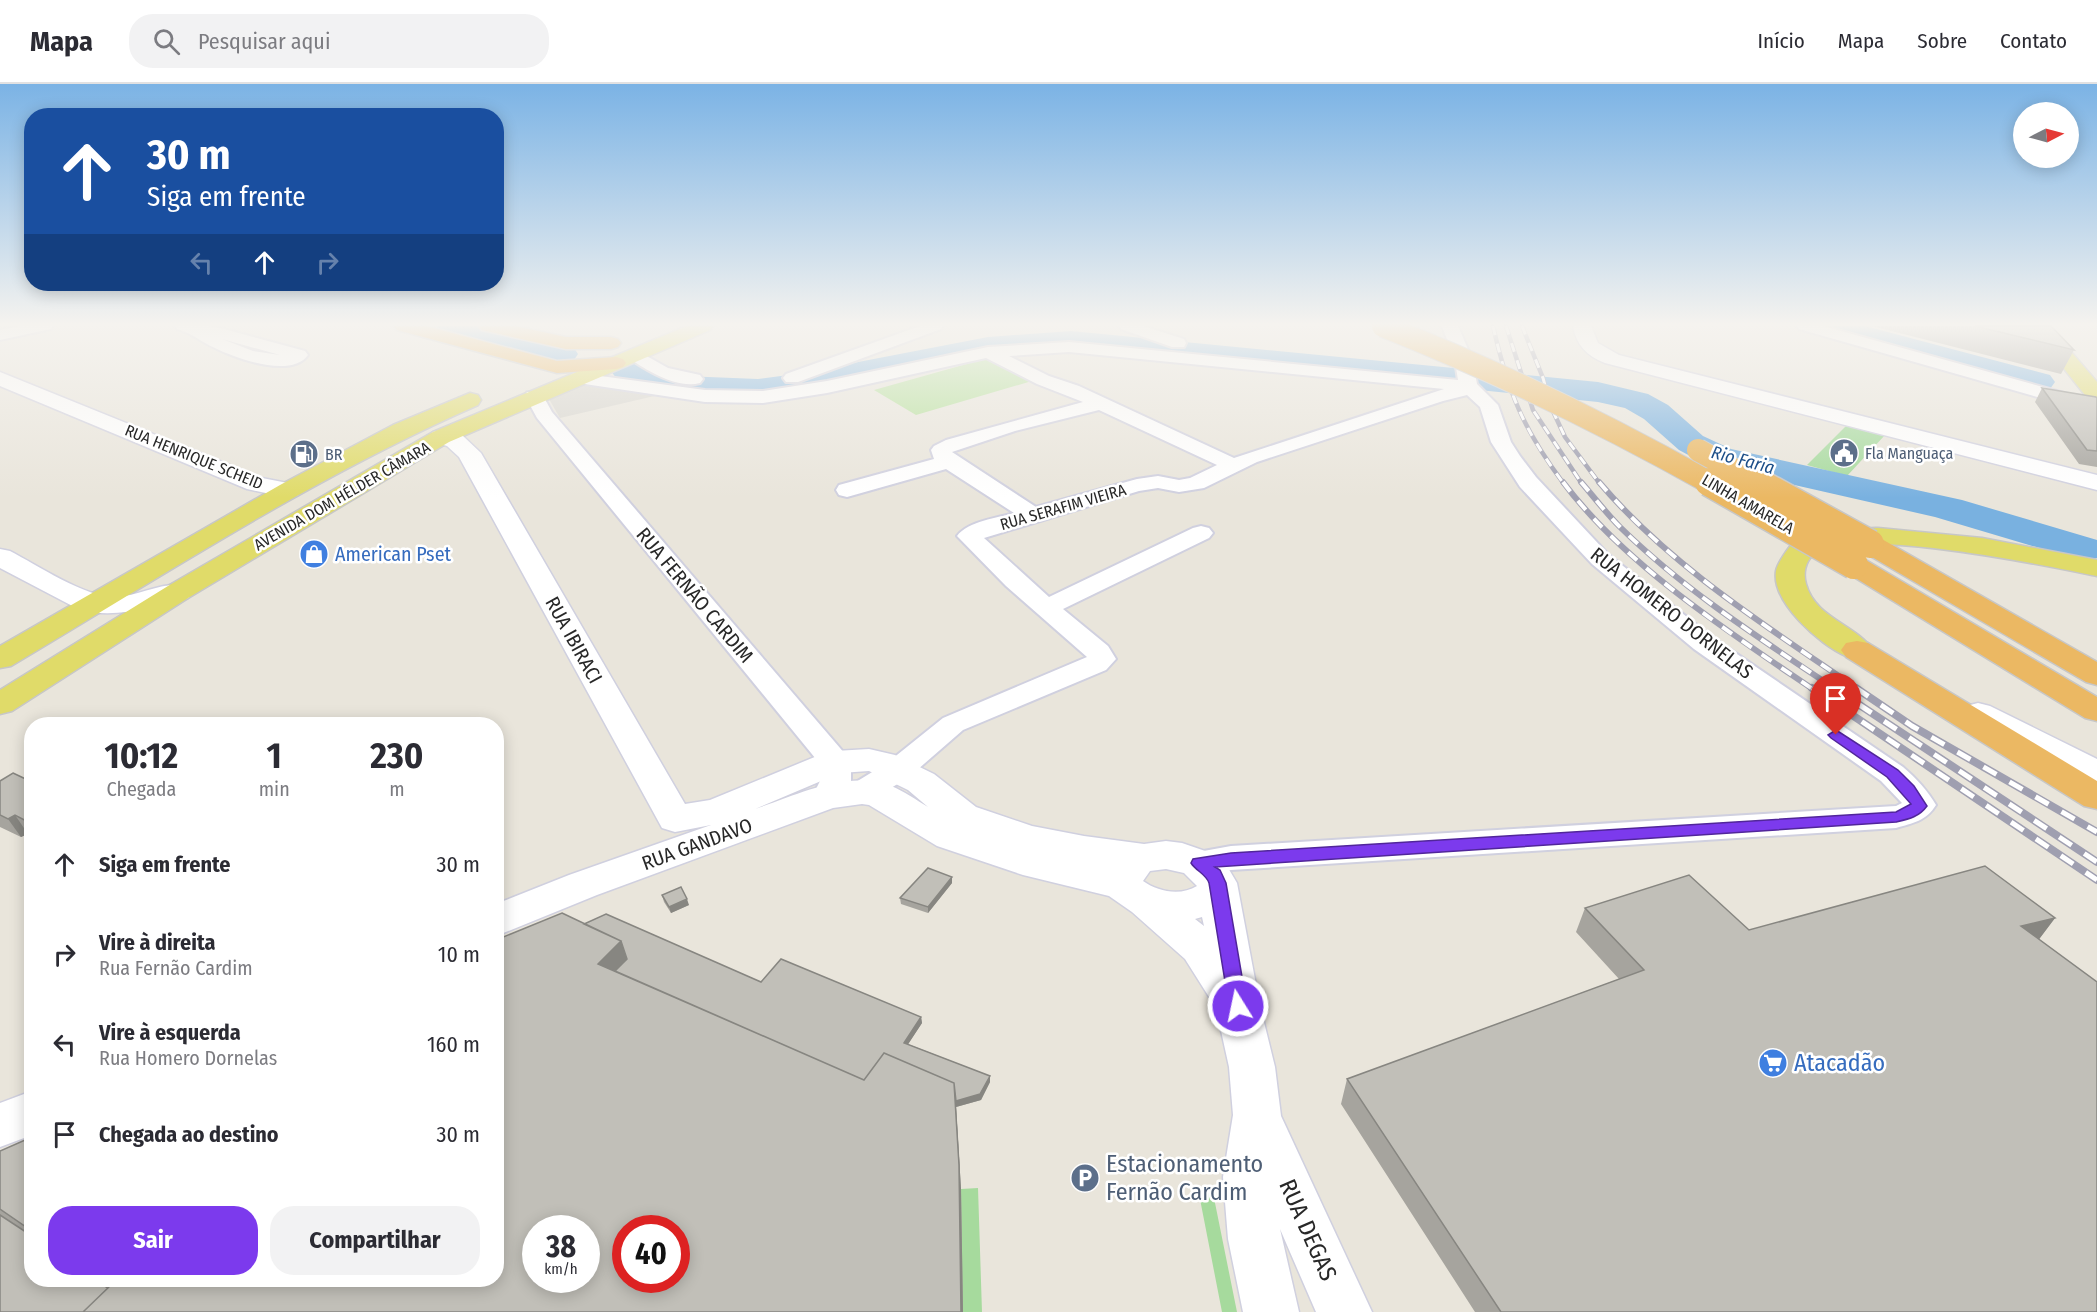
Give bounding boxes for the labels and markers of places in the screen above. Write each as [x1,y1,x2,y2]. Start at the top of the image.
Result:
public building icon: Fla Manguaça [1828,437,1860,469]
fuel station icon: BR [288,438,320,470]
place label: Fla Manguaça [1865,444,1953,463]
place label: BR [325,445,343,464]
shop icon: American Pset [298,538,330,570]
place label: American Pset [335,542,452,566]
pin [1810,673,1861,735]
supermarket icon: Atacadão [1757,1047,1789,1079]
place label: Atacadão [1794,1049,1885,1077]
place label: Estacionamento Fernão Cardim [1106,1150,1263,1206]
parking icon: Estacionamento Fernão Cardim [1069,1162,1101,1194]

